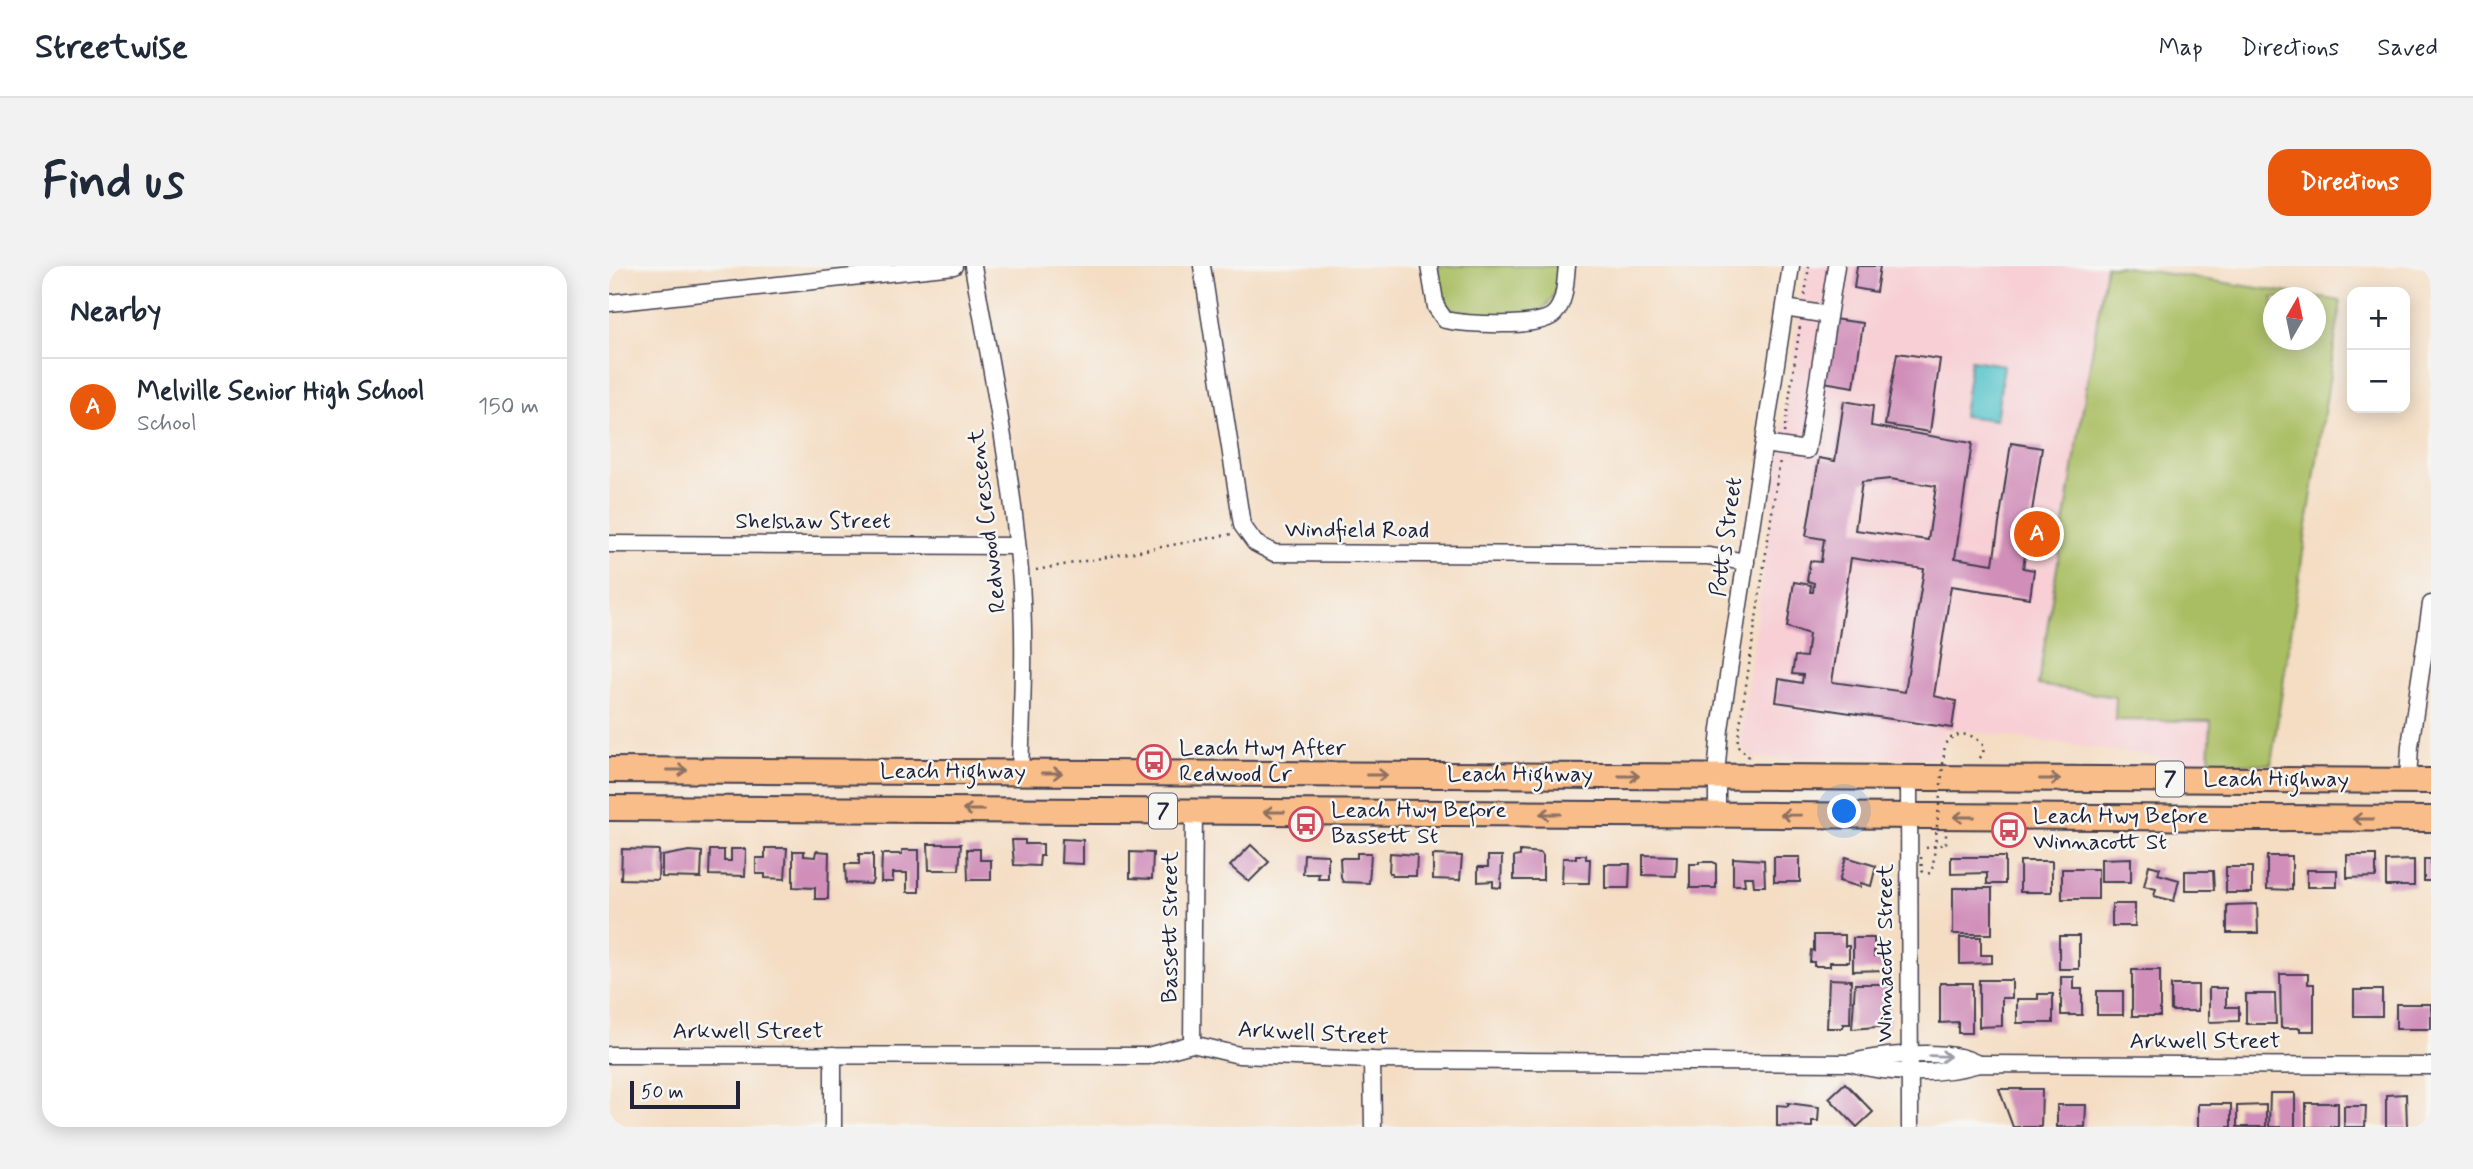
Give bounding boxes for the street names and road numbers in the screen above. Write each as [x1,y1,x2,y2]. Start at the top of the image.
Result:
street label: Redwood Crescent [962,427,1014,615]
street label: Potts Street [1704,475,1750,599]
street label: Shelshaw Street [735,507,891,537]
street label: Windfield Road [1285,516,1429,546]
street label: Leach Highway [880,757,1026,789]
street label: Leach Highway [1447,760,1593,792]
road number: 7 [2156,762,2184,796]
street label: Leach Highway [2203,765,2349,797]
road number: 7 [1149,794,1177,828]
street label: Bassett Street [1156,851,1186,1003]
street label: Winnacott Street [1871,863,1901,1042]
street label: Arkwell Street [1237,1015,1389,1053]
street label: Arkwell Street [673,1017,824,1047]
street label: Arkwell Street [2130,1027,2281,1057]

